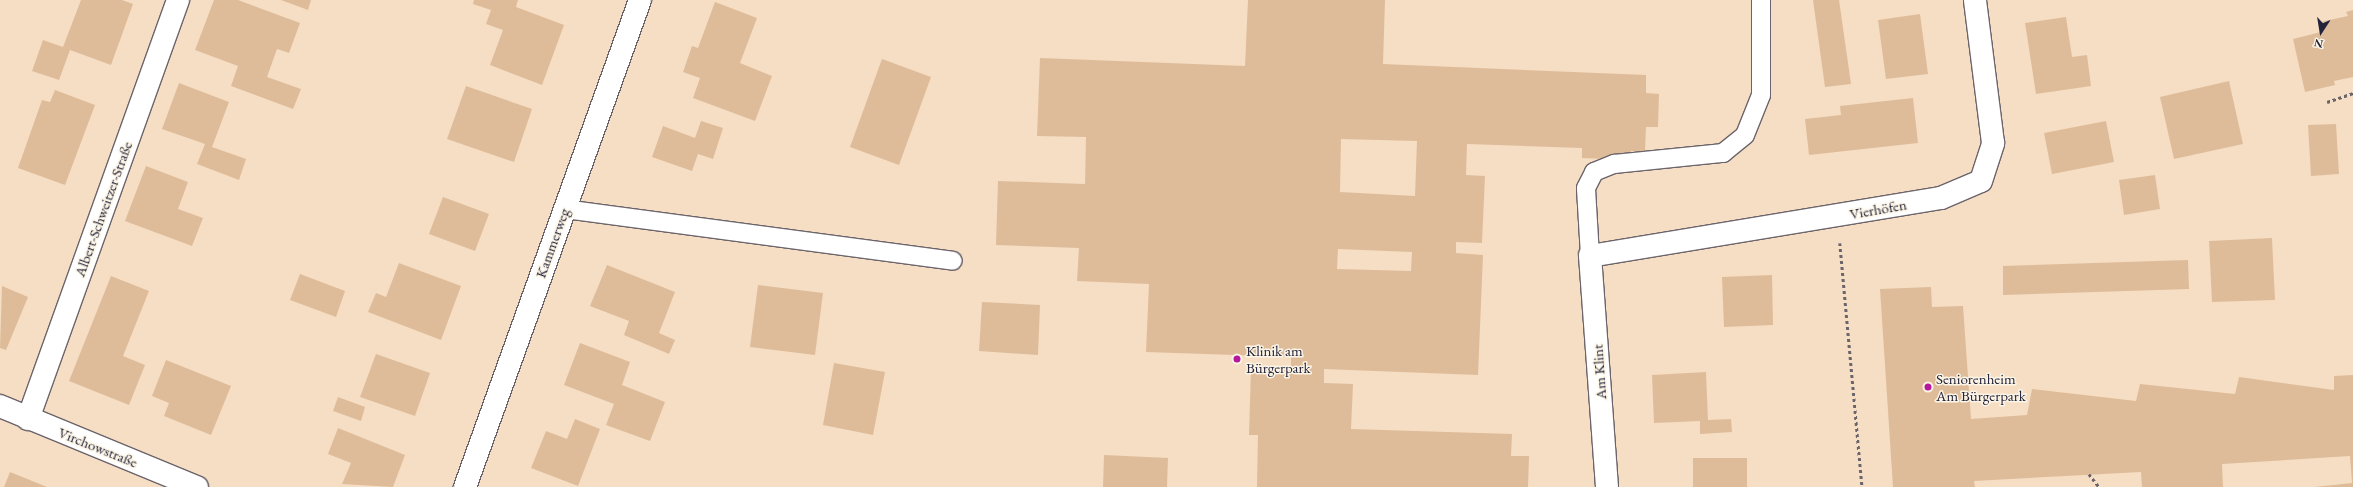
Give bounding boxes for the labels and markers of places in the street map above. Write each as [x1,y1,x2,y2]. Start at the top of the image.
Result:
place label: Klinik am Bürgerpark [1246,341,1311,376]
marker: Klinik am Bürgerpark [1231,353,1243,365]
place label: Seniorenheim Am Bürgerpark [1936,369,2026,404]
marker: Seniorenheim Am Bürgerpark [1923,382,1933,392]

